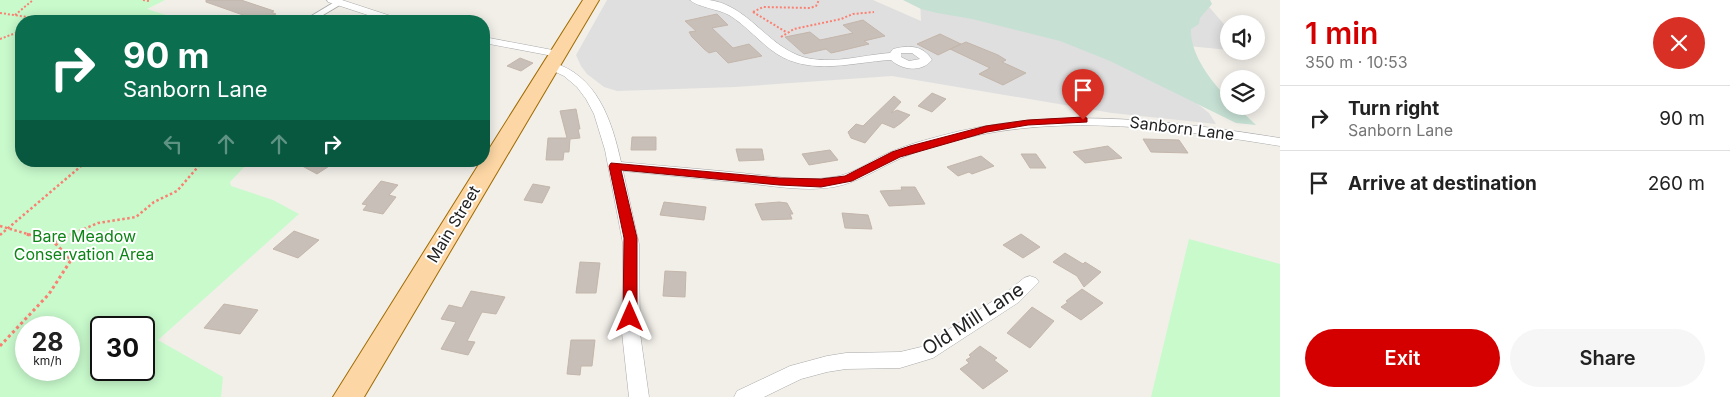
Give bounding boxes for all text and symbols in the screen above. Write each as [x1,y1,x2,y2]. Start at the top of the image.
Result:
map controls [1220,15,1265,115]
button: sound [1220,15,1265,60]
text: 1 min [1305,15,1378,51]
button: close [1653,17,1705,69]
text: 90 m [123,34,210,76]
icon: right [40,35,105,100]
text: 350 m · 10:53 [1305,52,1408,72]
pin [1062,69,1104,120]
button: layers [1220,70,1265,115]
text: Sanborn Lane [123,76,268,102]
icon: arrive [1069,76,1097,104]
text: Turn right [1348,97,1439,120]
icon: right [1305,104,1333,132]
text: 90 m [1659,107,1705,130]
street label: Sanborn Lane [1129,112,1235,144]
text: Sanborn Lane [1348,120,1453,140]
icon: left [159,130,187,158]
icon: ahead [212,130,240,158]
icon: ahead [265,130,293,158]
icon: right [318,130,346,158]
icon: arrive [1305,169,1333,197]
text: Arrive at destination [1348,172,1537,195]
text: 260 m [1648,172,1705,195]
street label: Main Street [422,182,484,266]
park label: Bare Meadow Conservation Area [14,226,154,264]
street label: Old Mill Lane [918,278,1028,360]
position arrow [603,290,655,342]
speed limit sign: 30 [90,316,155,381]
text: 28 [31,327,64,357]
button: Exit [1305,329,1500,387]
button: Share [1510,329,1705,387]
text: km/h [33,353,62,368]

